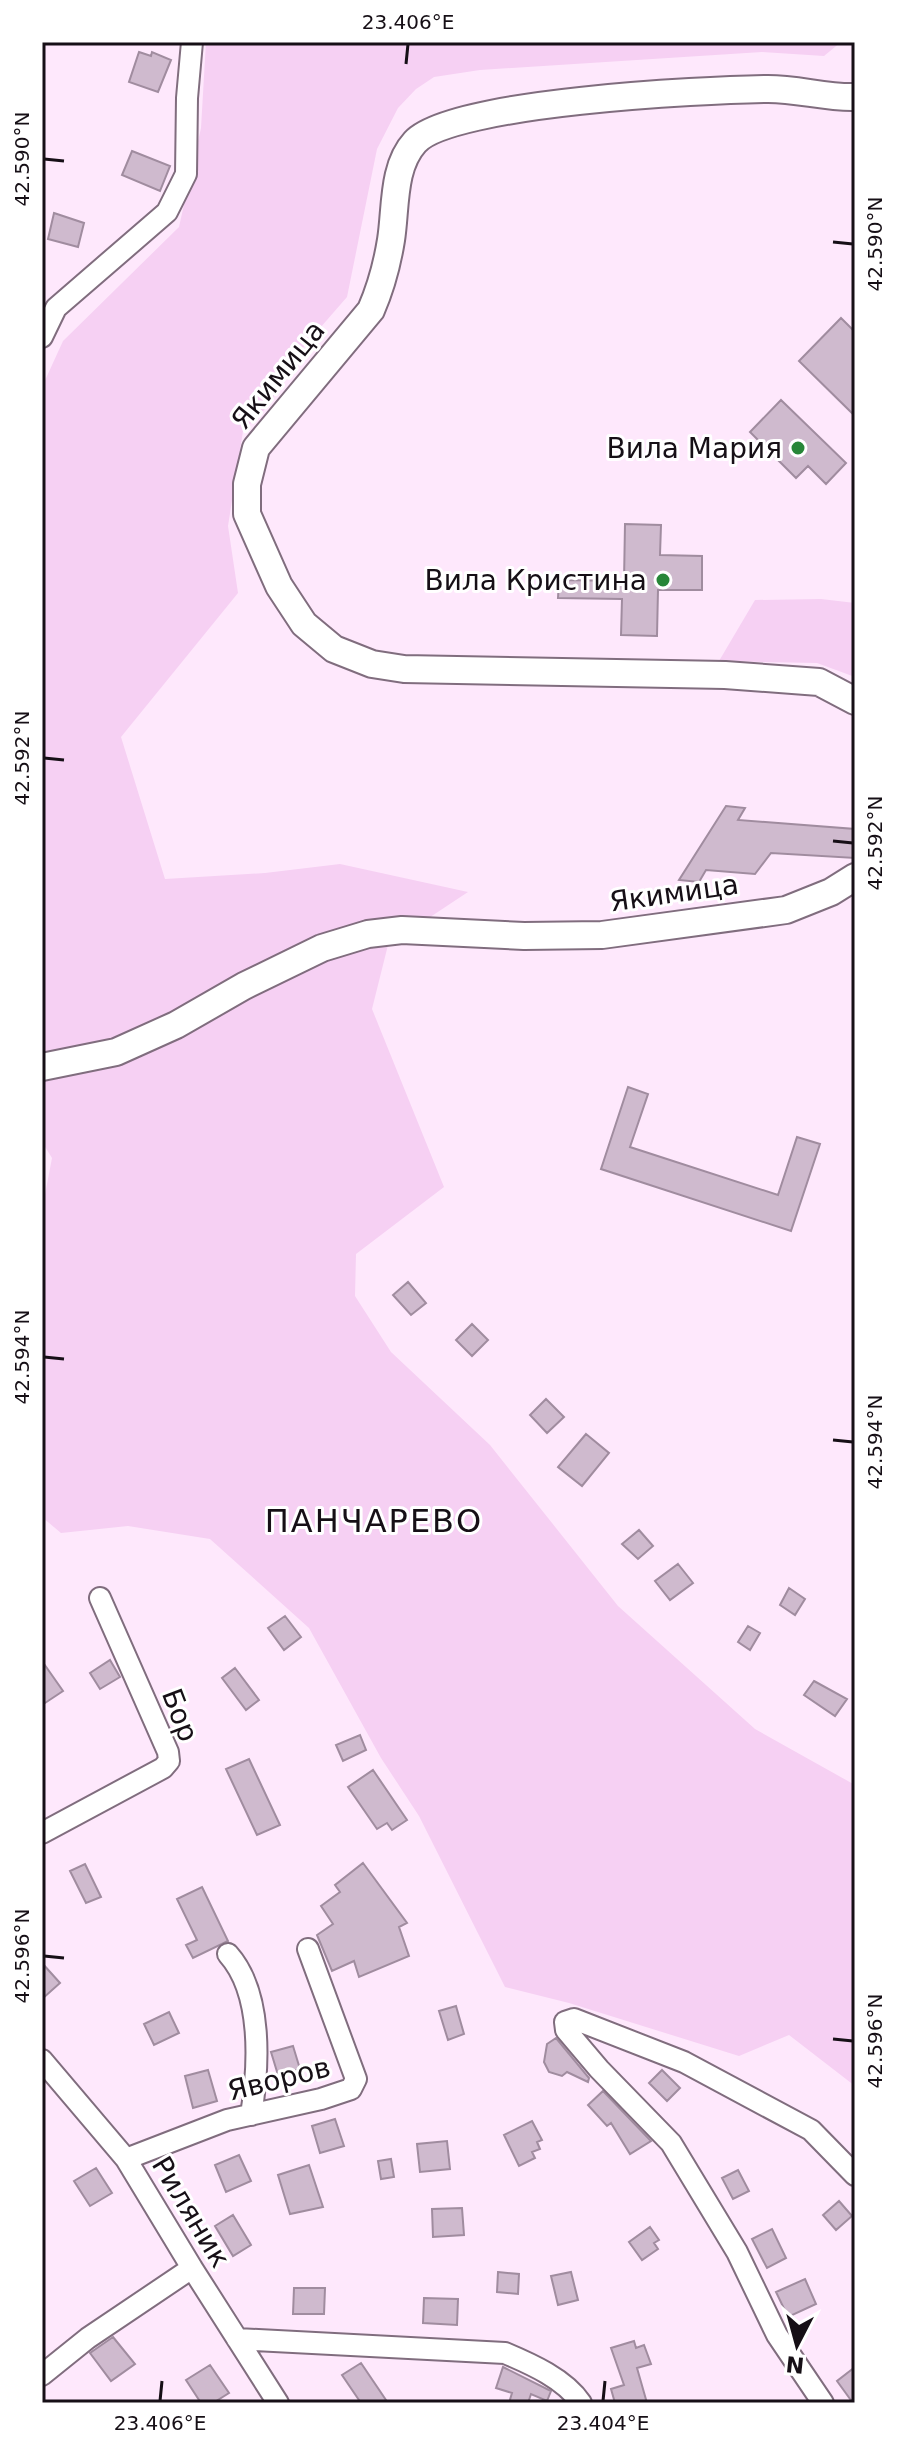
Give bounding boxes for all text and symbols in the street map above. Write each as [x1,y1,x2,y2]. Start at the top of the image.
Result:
text: 23.406°E [362,10,454,34]
text: 42.590°N [10,112,34,206]
text: 42.590°N [863,197,887,291]
street label: Якимица [224,314,332,436]
place label: Вила Мария [607,432,782,465]
marker: Вила Мария [789,439,807,457]
place label: Вила Кристина [424,564,647,597]
marker: Вила Кристина [654,571,672,589]
text: 42.592°N [10,711,34,805]
text: 42.592°N [863,796,887,890]
street label: Якимица [607,868,741,918]
text: 42.594°N [10,1310,34,1404]
text: 42.594°N [863,1395,887,1489]
district label: ПАНЧАРЕВО [265,1502,483,1540]
street label: Бор [155,1684,205,1746]
text: 42.596°N [10,1909,34,2003]
text: 42.596°N [863,1994,887,2088]
street label: Яворов [224,2050,334,2108]
street label: Риляник [145,2151,237,2273]
north arrow [757,2305,837,2385]
text: N [784,2351,805,2378]
text: 23.406°E [114,2411,206,2435]
text: 23.404°E [557,2411,649,2435]

